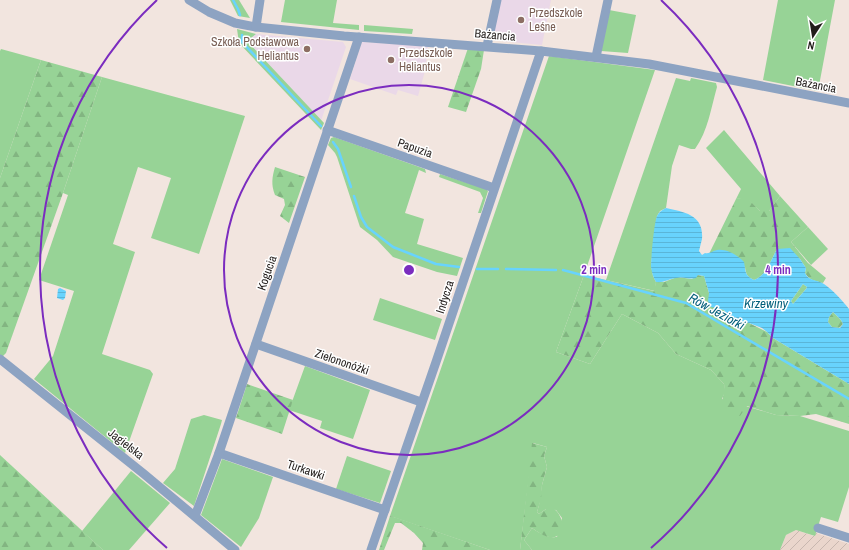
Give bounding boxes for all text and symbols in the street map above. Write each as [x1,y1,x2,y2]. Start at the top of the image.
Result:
place label: Przedszkole Leśne [529,5,583,35]
marker: Przedszkole Leśne [516,15,526,25]
north arrow [793,16,833,56]
street label: Bażancia [474,25,517,45]
place label: Szkoła Podstawowa Heliantus [211,34,300,64]
text: N [806,38,816,53]
marker: Szkoła Podstawowa Heliantus [302,44,312,54]
place label: Przedszkole Heliantus [399,45,453,75]
marker: Przedszkole Heliantus [386,55,396,65]
street label: Bażancia [794,73,838,97]
street label: Papuzia [395,135,435,162]
street label: Kogucia [254,253,281,293]
text: 2 min [581,262,607,278]
text: 4 min [765,262,791,278]
centre of rings [402,263,416,277]
street label: Indycza [432,278,458,316]
water label: Rów Jeziorki [686,289,748,334]
water label: Krzewiny [744,295,789,312]
street label: Zielononóżki [313,345,371,379]
street label: Jagielska [105,425,148,463]
street label: Turkawki [285,456,327,484]

